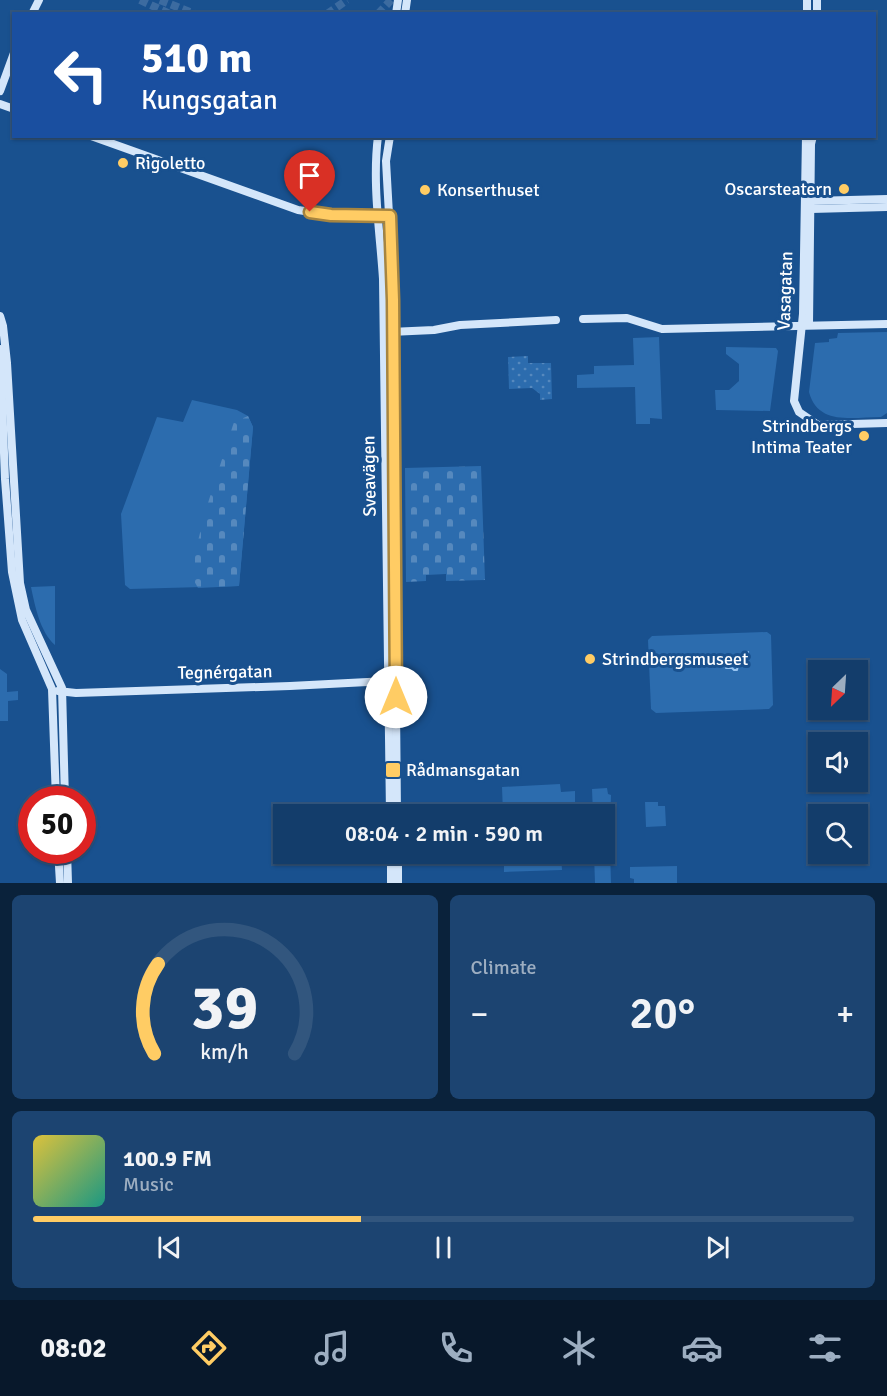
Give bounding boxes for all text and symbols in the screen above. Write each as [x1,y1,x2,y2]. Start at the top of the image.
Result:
text: 510 m [141,33,252,84]
icon: left [42,36,120,114]
text: Kungsgatan [141,84,278,117]
pin [284,150,335,212]
place label: Rigoletto [135,152,205,174]
marker: Rigoletto [116,156,130,170]
icon: arrive [293,159,326,192]
place label: Oscarsteatern [725,178,832,200]
place label: Konserthuset [437,179,540,201]
marker: Oscarsteatern [837,182,851,196]
marker: Konserthuset [418,183,432,197]
street label: Vasagatan [773,251,797,331]
place label: Strindbergs Intima Teater [751,415,852,458]
marker: Strindbergs Intima Teater [857,429,871,443]
street label: Sveavägen [357,435,381,517]
place label: Strindbergsmuseet [602,648,748,670]
marker: Strindbergsmuseet [583,652,597,666]
street label: Tegnérgatan [177,660,273,684]
north arrow [808,660,868,720]
map controls [808,660,868,864]
position arrow [364,665,428,729]
button: sound [808,732,868,792]
place label: Rådmansgatan [406,759,520,781]
marker: Rådmansgatan [384,761,402,779]
speed limit sign: 50 [18,786,96,864]
button: search [808,804,868,864]
text: 08:04 · 2 min · 590 m [345,820,543,847]
text: Climate [471,955,536,980]
text: 39 [191,969,258,1046]
text: 20° [629,986,695,1041]
text: − [471,994,488,1035]
text: + [836,994,854,1035]
text: km/h [200,1039,249,1065]
text: 100.9 FM [123,1145,212,1172]
text: Music [123,1172,174,1197]
icon: previous [153,1231,186,1264]
icon: pause [427,1231,460,1264]
icon: next [701,1231,734,1264]
icon: directions [188,1327,230,1369]
icon: music [311,1327,353,1369]
icon: phone [435,1327,477,1369]
icon: climate [558,1327,600,1369]
icon: car [681,1327,723,1369]
icon: filters [804,1327,846,1369]
text: 08:02 [41,1332,107,1365]

